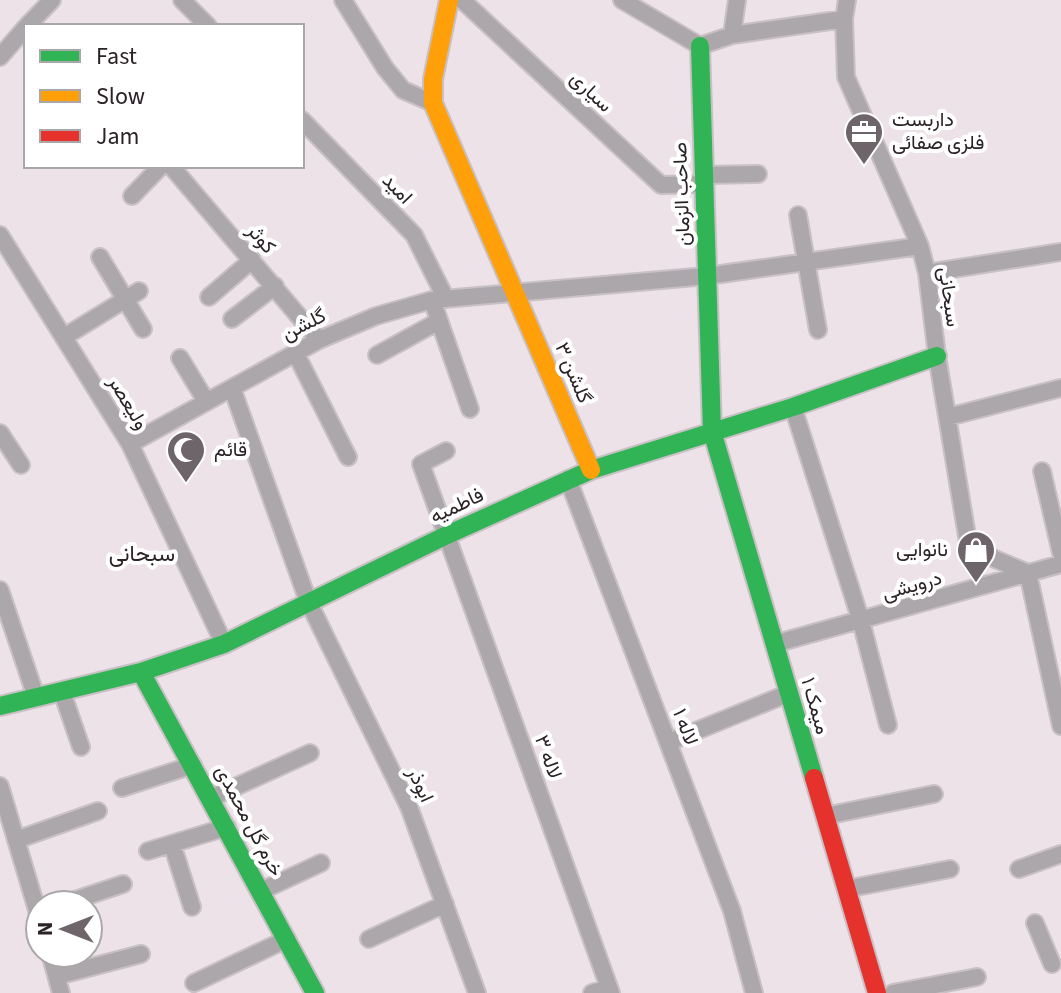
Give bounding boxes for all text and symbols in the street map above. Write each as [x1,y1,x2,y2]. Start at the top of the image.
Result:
legend [24,24,304,168]
text: Fast [96,39,137,74]
street label: سیاری [563,65,619,119]
text: Slow [96,79,145,114]
place label: داربست فلزی صفائی [892,106,984,157]
office icon: داربست فلزی صفائی [843,111,885,166]
text: Jam [96,119,140,154]
street label: صاحب الزمان [666,142,698,246]
street label: امید [375,167,419,211]
street label: کوثر [239,217,282,260]
street label: سبحانی [931,265,967,329]
street label: گلشن [277,302,331,348]
street label: گلشن ۳ [548,338,598,408]
street label: ولیعصر [100,370,155,435]
mosque icon: قائم [165,429,207,484]
place label: قائم [214,436,247,464]
street label: فاطمیه [425,481,489,531]
shop icon: نانوایی [955,529,997,584]
place label: نانوایی [896,536,948,564]
district label: سبحانی [109,538,175,570]
street label: درویشی [879,564,945,608]
street label: میمک ۱ [794,674,836,738]
street label: لاله ۱ [665,705,705,749]
street label: لاله ۳ [527,731,569,783]
street label: خرم گل محمدی [208,760,290,882]
street label: ابوذر [399,762,440,807]
north arrow [24,889,104,969]
text: N [29,922,61,936]

